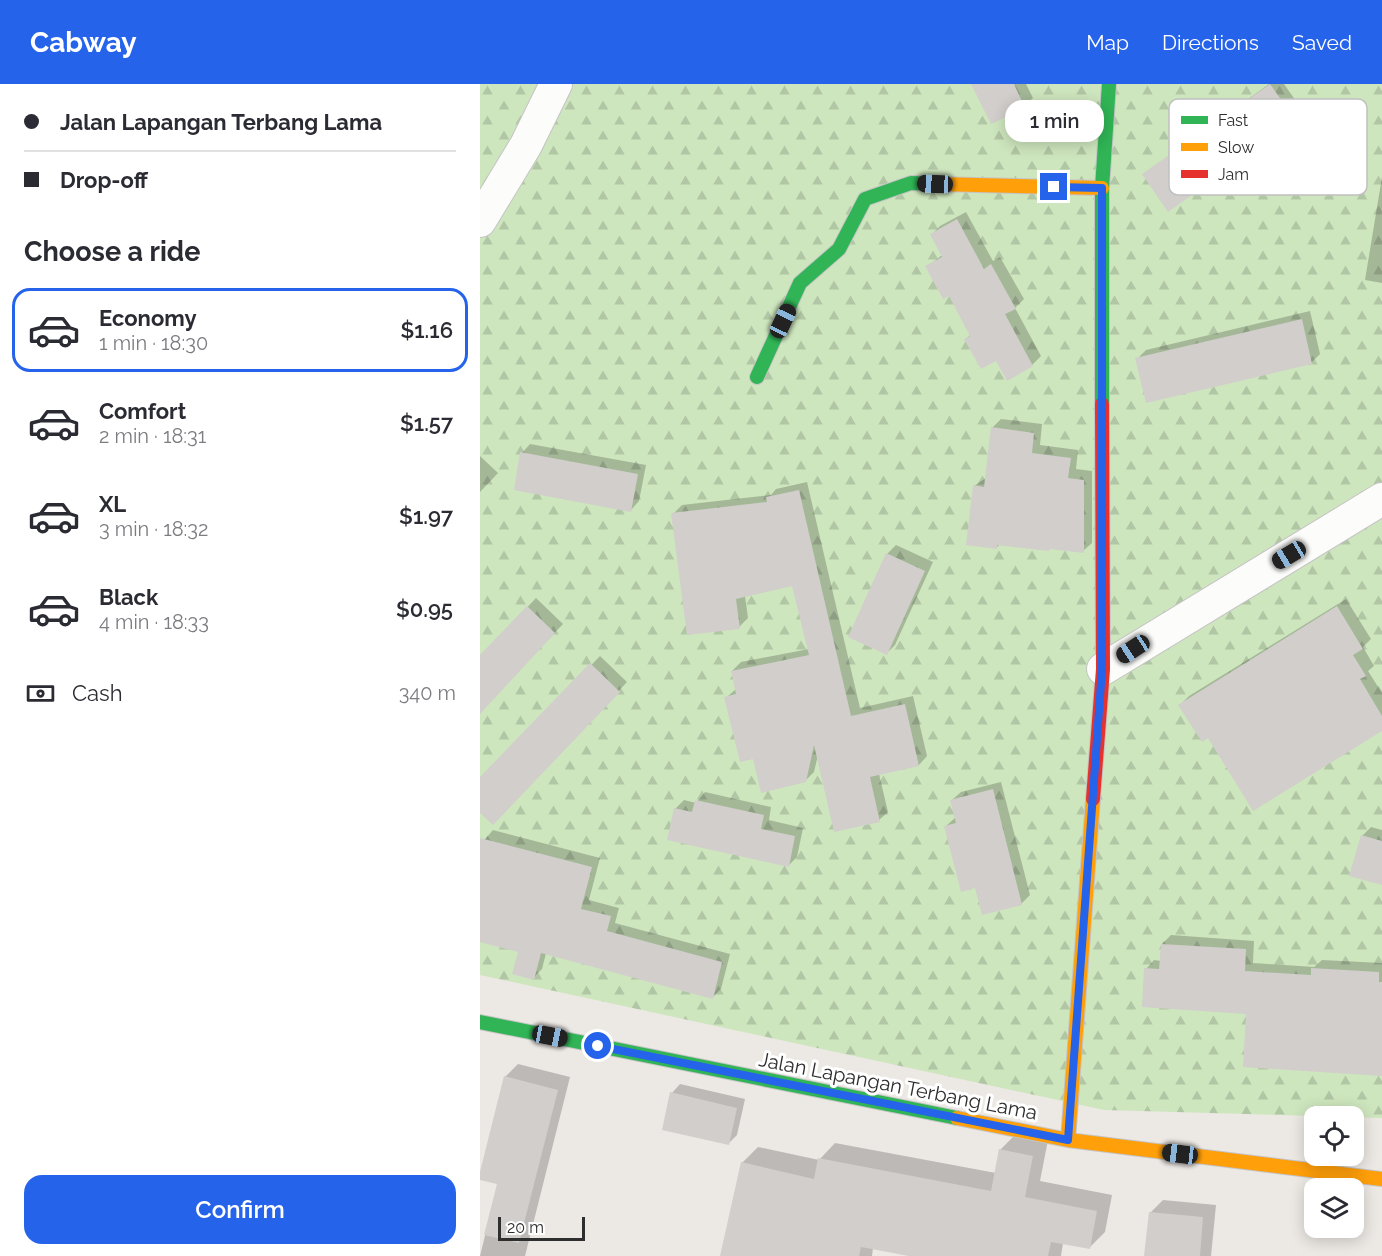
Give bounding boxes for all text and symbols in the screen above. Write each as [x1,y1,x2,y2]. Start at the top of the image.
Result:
text: Cabway [30,26,137,59]
text: Map [1086,30,1129,55]
text: Directions [1162,30,1259,55]
text: Saved [1292,30,1352,55]
legend [1169,99,1367,195]
callout: 1 min [1004,100,1104,142]
text: Jalan Lapangan Terbang Lama [60,109,382,135]
text: 1 min [1030,109,1079,133]
text: Fast [1218,111,1249,130]
text: Slow [1218,138,1254,157]
text: Jam [1218,165,1249,184]
text: Drop-off [60,167,148,193]
route end [1040,173,1067,200]
car [917,174,953,194]
text: Choose a ride [24,236,200,267]
car [767,301,799,341]
icon: car [27,303,81,357]
text: Economy [99,305,197,331]
text: $1.16 [400,317,453,343]
text: 1 min · 18:30 [99,331,208,355]
icon: car [27,396,81,450]
text: Comfort [99,398,186,424]
text: $1.57 [400,410,453,436]
text: 2 min · 18:31 [99,424,206,448]
icon: car [27,489,81,543]
text: XL [99,491,126,517]
text: $1.97 [399,503,453,529]
text: 3 min · 18:32 [99,517,208,541]
car [1269,538,1309,572]
icon: car [27,582,81,636]
text: Black [99,584,158,610]
text: $0.95 [396,596,453,622]
text: 4 min · 18:33 [99,610,209,634]
car [1113,632,1153,666]
icon: cash [24,677,57,710]
text: Cash [72,680,123,706]
text: 340 m [399,681,456,705]
car [531,1024,569,1048]
route start [584,1032,611,1059]
street label: Jalan Lapangan Terbang Lama [757,1047,1039,1125]
map controls [1304,1106,1364,1238]
button: locate [1304,1106,1364,1166]
car [1161,1143,1199,1165]
button: Confirm [24,1175,456,1244]
button: layers [1304,1178,1364,1238]
scale bar [498,1214,585,1242]
text: 20 m [507,1218,544,1237]

